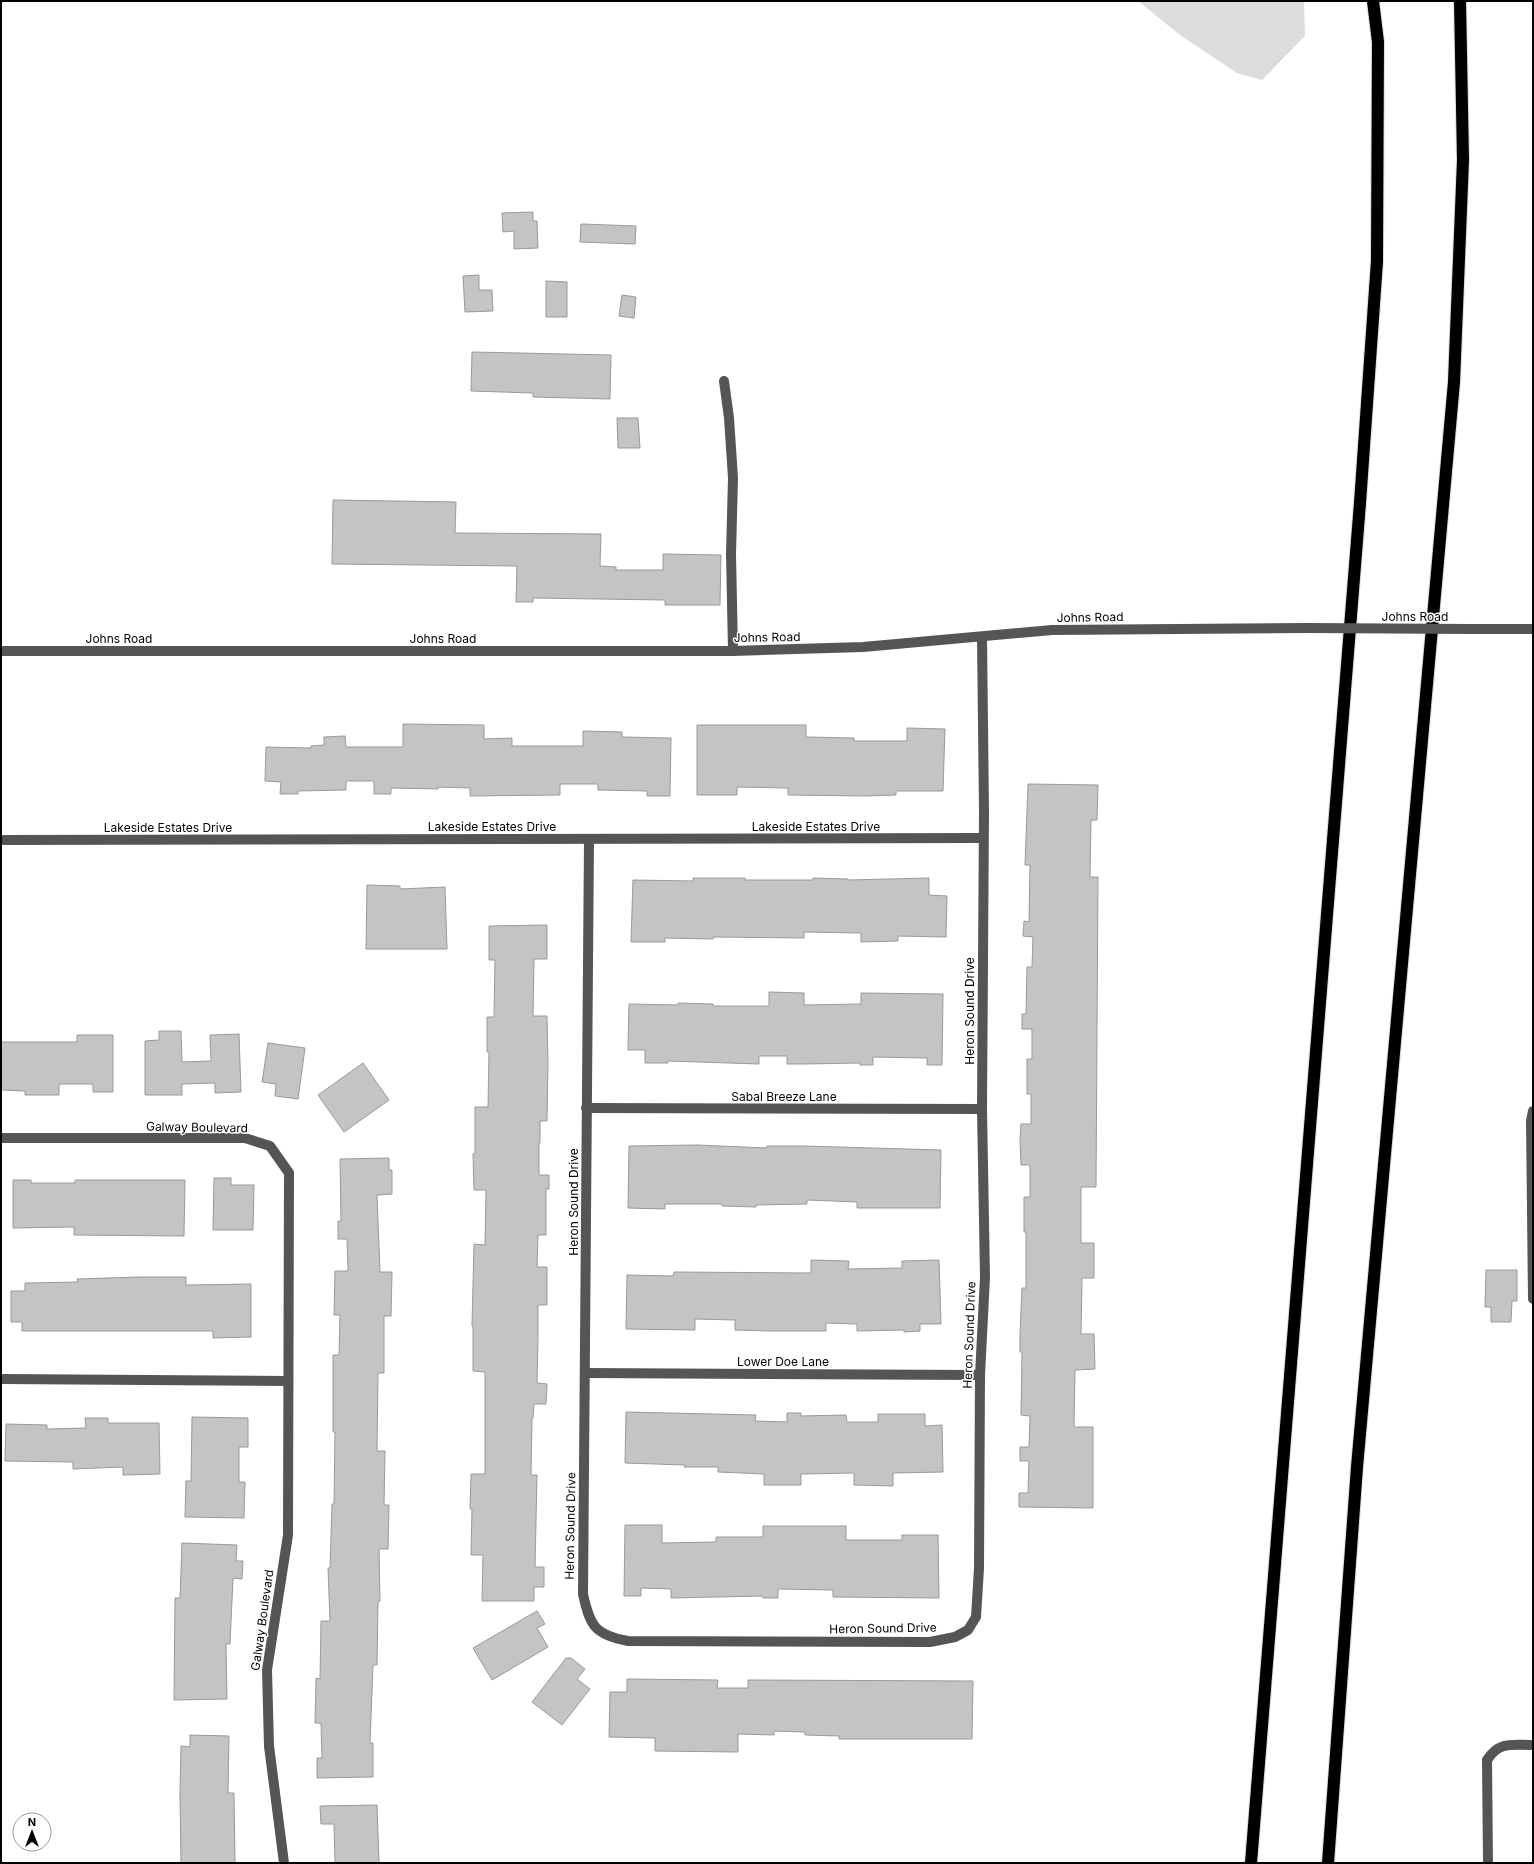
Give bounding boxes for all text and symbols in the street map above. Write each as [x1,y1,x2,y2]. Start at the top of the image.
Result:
street label: Johns Road [1056,609,1124,625]
street label: Johns Road [1382,609,1448,624]
street label: Johns Road [733,629,801,645]
street label: Johns Road [86,631,152,646]
street label: Johns Road [410,631,476,646]
street label: Lakeside Estates Drive [428,819,556,834]
street label: Lakeside Estates Drive [752,819,880,834]
street label: Lakeside Estates Drive [104,820,232,835]
street label: Heron Sound Drive [962,957,977,1065]
street label: Sabal Breeze Lane [731,1089,837,1104]
street label: Galway Boulevard [146,1119,248,1135]
street label: Heron Sound Drive [566,1148,581,1256]
street label: Heron Sound Drive [960,1281,978,1389]
street label: Lower Doe Lane [737,1354,829,1369]
street label: Heron Sound Drive [562,1472,578,1580]
street label: Galway Boulevard [247,1568,277,1672]
street label: Heron Sound Drive [829,1620,937,1636]
north arrow [12,1812,52,1852]
text: N [28,1815,36,1829]

